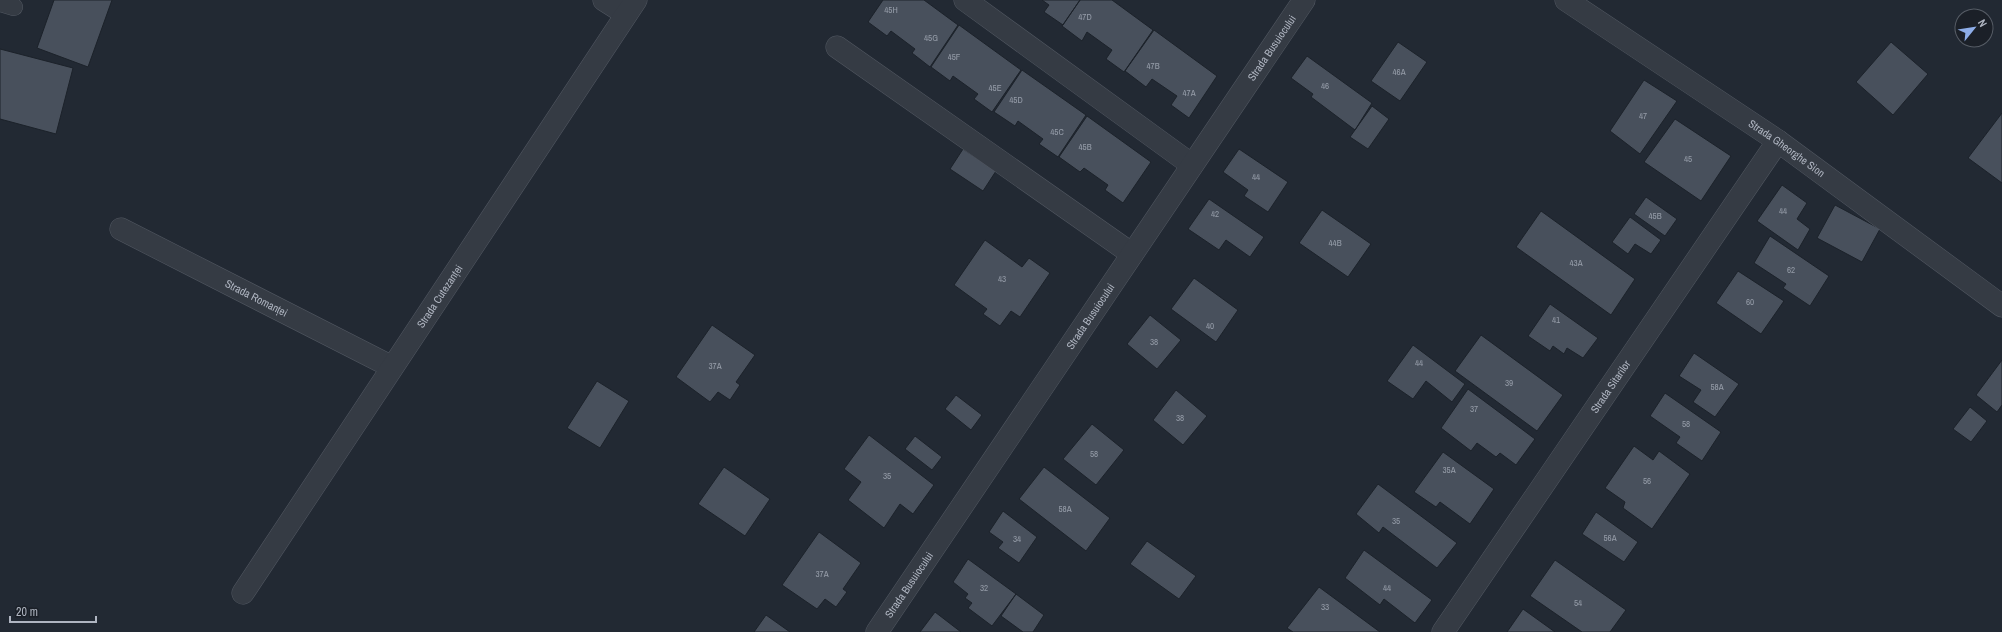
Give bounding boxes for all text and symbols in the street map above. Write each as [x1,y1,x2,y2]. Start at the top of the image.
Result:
house number: 45H [884,4,898,16]
north arrow [1954,8,1994,48]
house number: 47D [1078,11,1092,23]
street label: Strada Busuiocului [1244,12,1299,83]
text: N [1975,17,1990,29]
house number: 45G [924,32,938,44]
house number: 45F [948,51,961,63]
house number: 47B [1146,60,1160,72]
house number: 46A [1392,66,1406,78]
house number: 46 [1321,80,1329,92]
house number: 45E [988,82,1002,94]
house number: 47A [1182,87,1196,99]
house number: 45D [1009,94,1023,106]
house number: 47 [1639,110,1647,122]
street label: Strada Gheorghe Sion [1746,116,1828,180]
house number: 45C [1050,126,1064,138]
house number: 45B [1078,141,1092,153]
house number: 45 [1684,153,1692,165]
house number: 44 [1252,171,1260,183]
house number: 44 [1779,205,1787,217]
house number: 42 [1211,208,1219,220]
house number: 45B [1648,210,1662,222]
house number: 44B [1328,237,1342,249]
house number: 43A [1569,257,1583,269]
street label: Strada Cutezanței [414,262,466,331]
house number: 62 [1787,264,1795,276]
house number: 43 [998,273,1006,285]
street label: Strada Romanței [223,276,290,320]
street label: Strada Busuiocului [1063,281,1117,352]
house number: 60 [1746,296,1754,308]
house number: 41 [1552,314,1560,326]
house number: 40 [1206,320,1214,332]
house number: 38 [1150,336,1158,348]
house number: 44 [1415,357,1423,369]
street label: Strada Sitarilor [1587,358,1633,416]
house number: 37A [708,360,722,372]
house number: 39 [1505,377,1513,389]
house number: 58A [1710,381,1724,393]
house number: 37 [1470,403,1478,415]
house number: 38 [1176,412,1184,424]
house number: 58 [1682,418,1690,430]
house number: 58 [1090,448,1098,460]
house number: 35A [1442,464,1456,476]
house number: 35 [883,470,891,482]
house number: 56 [1643,475,1651,487]
house number: 58A [1058,503,1072,515]
house number: 35 [1392,515,1400,527]
house number: 56A [1603,532,1617,544]
house number: 34 [1013,533,1021,545]
street label: Strada Busuiocului [882,549,936,620]
house number: 37A [815,568,829,580]
house number: 32 [980,582,988,594]
house number: 44 [1383,582,1391,594]
house number: 54 [1574,597,1582,609]
scale bar [10,598,96,624]
house number: 33 [1321,601,1329,613]
text: 20 m [16,604,38,620]

